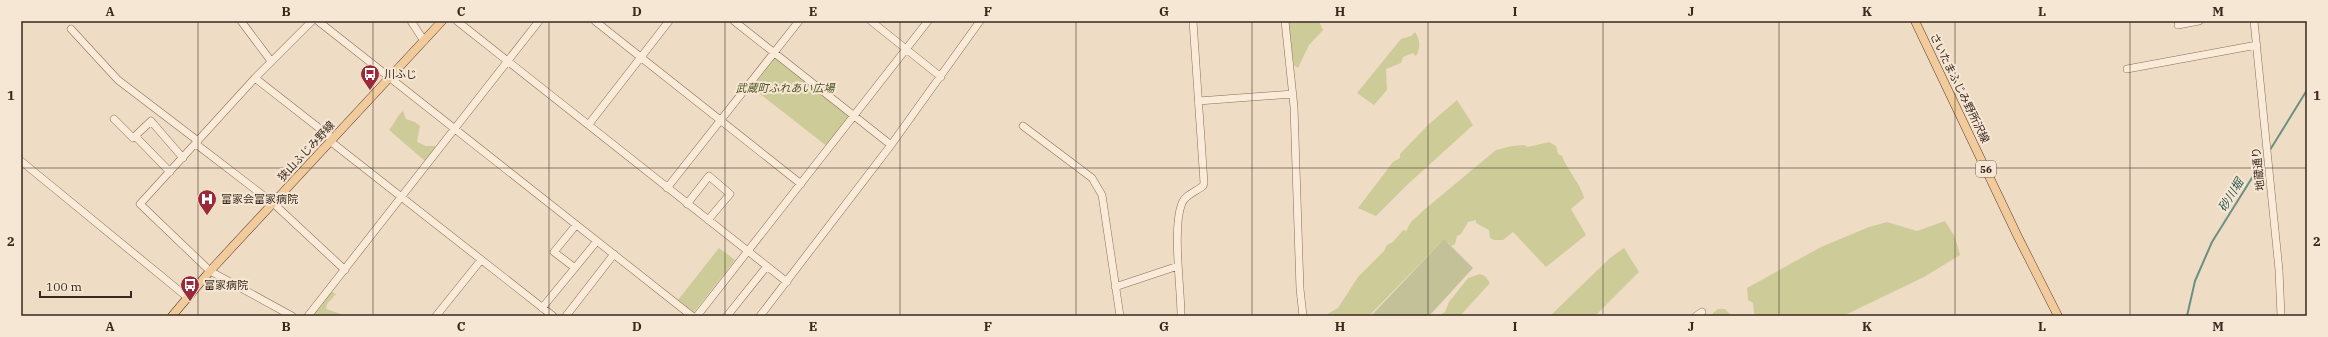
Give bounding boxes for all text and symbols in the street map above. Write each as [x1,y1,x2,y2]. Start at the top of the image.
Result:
text: A [105,3,115,20]
text: B [281,3,291,20]
text: C [457,3,466,20]
text: D [632,3,642,20]
text: E [809,3,817,20]
text: F [984,3,992,20]
text: G [1159,3,1169,20]
text: H [1335,3,1346,20]
text: I [1513,3,1518,20]
text: J [1688,3,1695,20]
text: K [1862,3,1872,20]
text: L [2038,3,2046,20]
text: M [2212,3,2224,20]
street label: さいたまふじみ野所沢線 [1927,31,1993,145]
bus stop icon: 川ふじ [359,63,381,91]
place label: 川ふじ [384,67,417,81]
park label: 武蔵町ふれあい広場 [736,81,836,95]
text: 1 [7,87,15,104]
text: 1 [2313,87,2321,104]
street label: 狭山ふじみ野線 [275,118,337,184]
street label: 地蔵通り [2249,146,2267,192]
road number: 56 [1976,161,1996,177]
water label: 砂川堀 [2215,174,2248,214]
hospital icon: 富家会富家病院 [196,188,218,216]
place label: 富家会富家病院 [221,192,298,206]
text: 2 [7,233,15,250]
text: 2 [2313,233,2321,250]
scale bar [40,273,131,299]
bus stop icon: 富家病院 [179,274,201,302]
place label: 富家病院 [204,278,248,292]
text: 100 m [46,279,82,294]
text: A [105,318,115,335]
text: B [281,318,291,335]
text: C [457,318,466,335]
text: D [632,318,642,335]
text: E [809,318,817,335]
text: F [984,318,992,335]
text: G [1159,318,1169,335]
text: H [1335,318,1346,335]
text: I [1513,318,1518,335]
text: J [1688,318,1695,335]
text: K [1862,318,1872,335]
text: L [2038,318,2046,335]
text: M [2212,318,2224,335]

